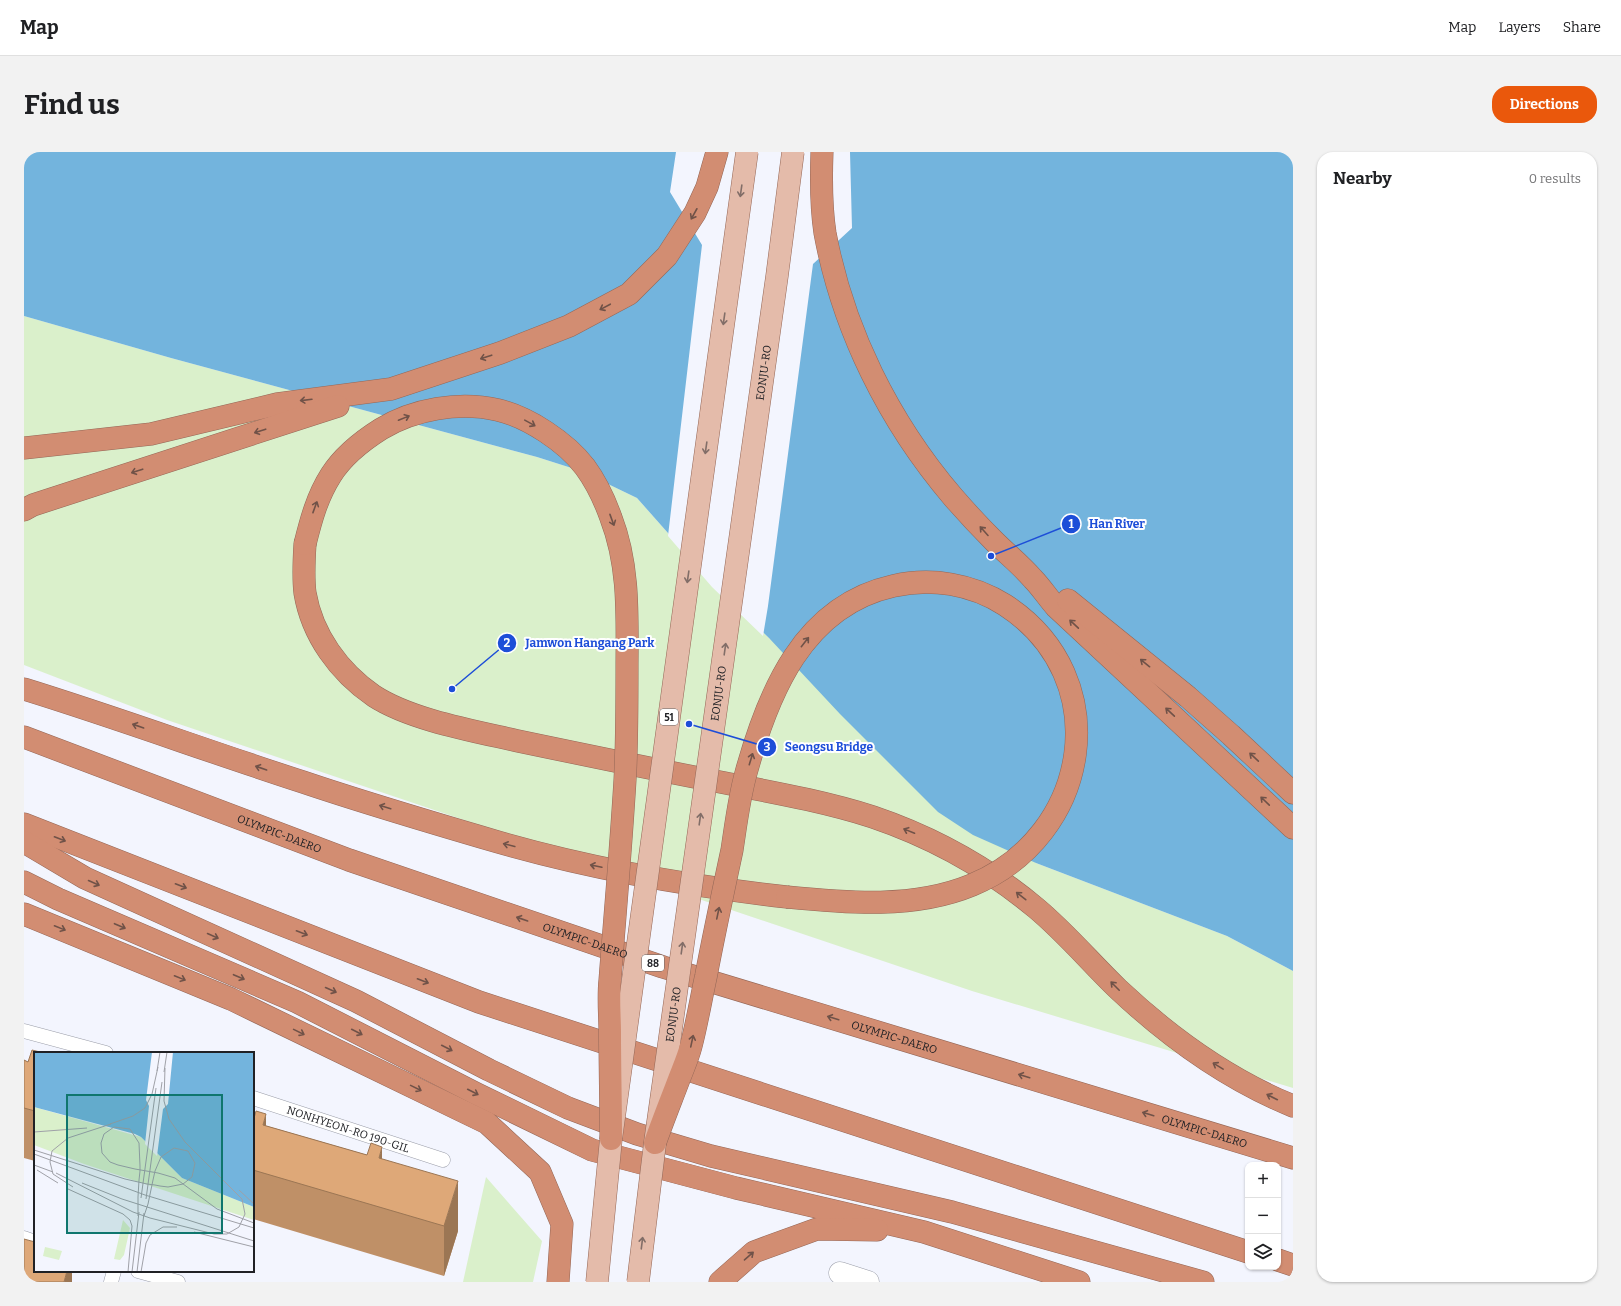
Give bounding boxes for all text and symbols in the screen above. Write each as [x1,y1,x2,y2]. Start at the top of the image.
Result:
text: Map [20,16,59,39]
text: Map [1448,19,1476,36]
text: Layers [1498,19,1541,36]
text: Share [1563,19,1601,36]
button: Directions [1492,86,1597,123]
text: Find us [24,88,120,121]
text: Nearby [1333,168,1392,189]
text: 0 results [1529,171,1581,186]
one-way arrow [737,184,745,197]
one-way arrow [689,208,697,220]
one-way arrow [600,304,612,311]
one-way arrow [720,312,728,325]
street label: EONJU-RO [754,344,774,401]
one-way arrow [480,354,492,362]
one-way arrow [300,396,313,404]
one-way arrow [398,413,410,421]
one-way arrow [524,420,536,428]
one-way arrow [254,428,267,435]
one-way arrow [702,441,710,454]
one-way arrow [130,468,143,475]
one-way arrow [312,501,320,513]
callout: Han River [1061,512,1154,536]
one-way arrow [608,514,616,526]
text: 1 [1068,517,1074,531]
text: Han River [1089,517,1145,531]
one-way arrow [980,526,989,536]
one-way arrow [684,570,692,583]
one-way arrow [1069,619,1079,629]
callout: Jamwon Hangang Park [497,631,662,655]
text: 2 [504,636,511,650]
text: Jamwon Hangang Park [525,636,655,650]
one-way arrow [800,636,809,647]
one-way arrow [721,643,729,656]
one-way arrow [1140,659,1151,667]
street label: EONJU-RO [708,665,729,722]
one-way arrow [1165,708,1175,717]
road number: 51 [660,709,678,725]
one-way arrow [132,721,144,729]
callout: Seongsu Bridge [757,735,881,759]
text: 3 [764,740,771,754]
text: Seongsu Bridge [785,740,874,754]
one-way arrow [748,752,755,765]
one-way arrow [1250,753,1260,762]
one-way arrow [255,763,267,771]
one-way arrow [1260,796,1270,806]
one-way arrow [379,803,391,811]
street label: OLYMPIC-DAERO [235,812,323,856]
one-way arrow [697,813,704,826]
one-way arrow [904,827,916,835]
one-way arrow [54,835,66,843]
one-way arrow [503,841,516,848]
one-way arrow [590,862,603,870]
one-way arrow [88,880,100,887]
one-way arrow [175,883,187,890]
one-way arrow [1016,892,1027,901]
one-way arrow [715,907,723,920]
one-way arrow [516,915,529,922]
street label: OLYMPIC-DAERO [541,920,629,961]
one-way arrow [114,922,126,930]
one-way arrow [54,925,66,933]
one-way arrow [296,930,308,938]
one-way arrow [206,933,218,940]
one-way arrow [678,942,686,955]
road number: 88 [642,955,664,971]
one-way arrow [233,974,245,981]
one-way arrow [174,975,186,982]
one-way arrow [417,977,429,985]
one-way arrow [1110,981,1120,991]
street label: EONJU-RO [663,986,684,1043]
one-way arrow [325,987,337,994]
one-way arrow [826,1014,839,1021]
street label: OLYMPIC-DAERO [850,1018,939,1057]
one-way arrow [292,1029,304,1036]
one-way arrow [351,1029,363,1036]
one-way arrow [689,1035,697,1048]
one-way arrow [441,1045,453,1052]
inset map [34,1052,254,1272]
one-way arrow [1212,1062,1223,1070]
one-way arrow [1018,1072,1031,1079]
one-way arrow [409,1085,421,1092]
one-way arrow [466,1088,478,1096]
one-way arrow [1266,1092,1278,1100]
street label: NONHYEON-RO 190-GIL [285,1103,411,1156]
one-way arrow [1142,1110,1155,1117]
street label: OLYMPIC-DAERO [1160,1112,1249,1151]
map controls [1245,1162,1281,1270]
button: + [1245,1162,1281,1198]
button: − [1245,1198,1281,1234]
button: layers [1245,1234,1281,1270]
one-way arrow [639,1237,646,1250]
one-way arrow [744,1251,754,1261]

